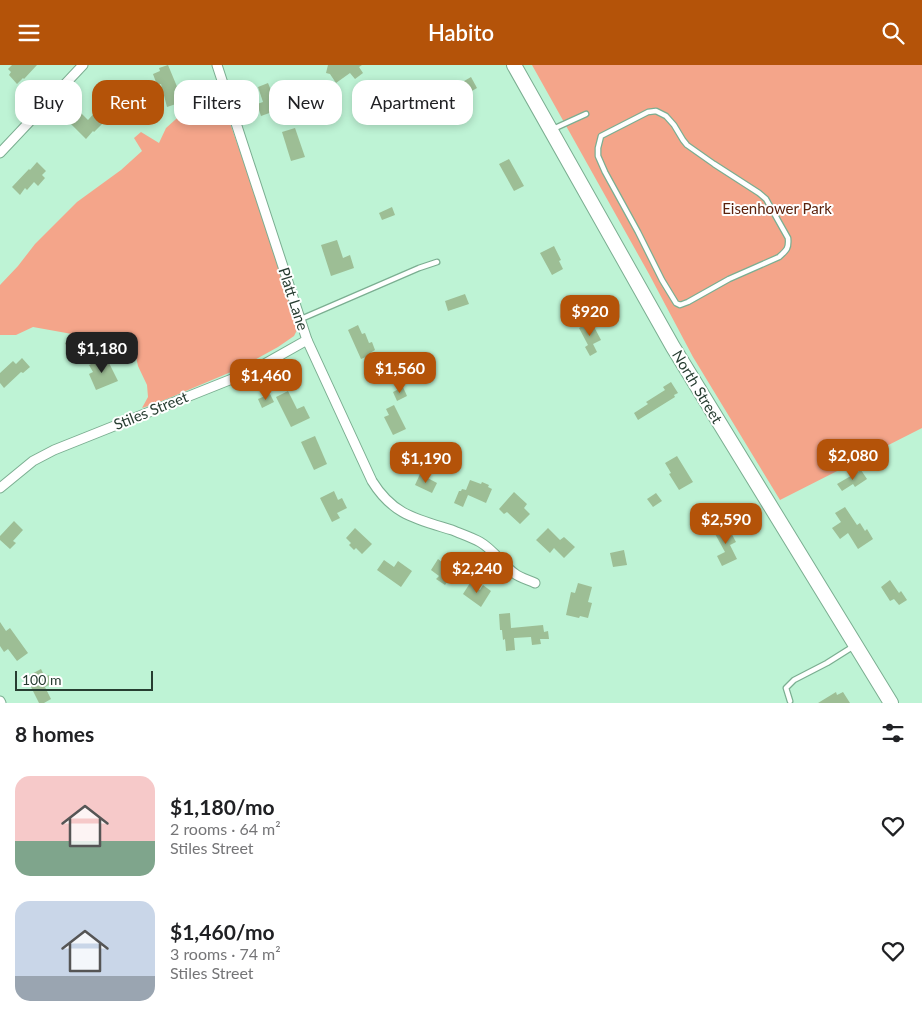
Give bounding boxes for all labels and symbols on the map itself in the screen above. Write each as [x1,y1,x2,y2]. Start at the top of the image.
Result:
park label: Eisenhower Park [722,199,832,217]
street label: Platt Lane [275,265,313,333]
pin: $920 [560,295,620,337]
pin: $1,180 [61,331,143,374]
street label: North Street [669,347,727,427]
pin: $1,560 [359,351,441,394]
pin: $1,460 [225,359,307,401]
street label: Stiles Street [111,387,191,433]
pin: $2,080 [812,439,894,481]
pin: $1,190 [385,441,467,484]
pin: $2,590 [685,503,767,545]
pin: $2,240 [436,551,518,594]
scale bar [15,668,152,691]

